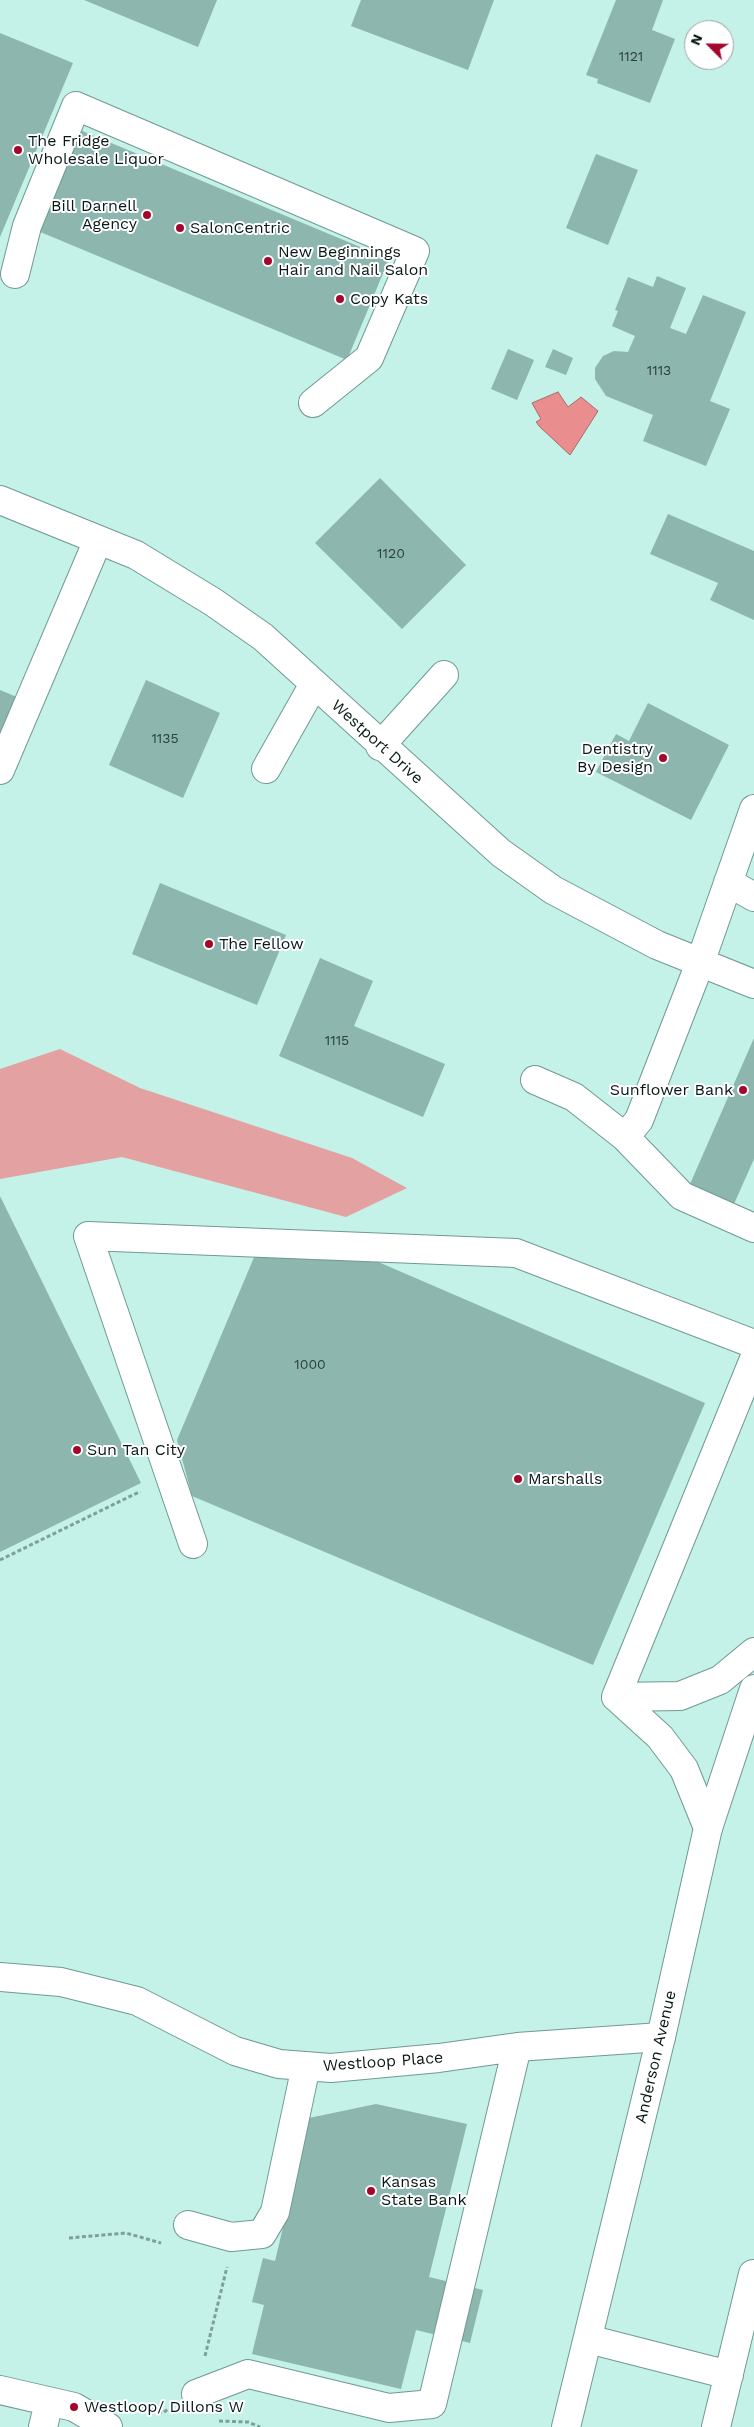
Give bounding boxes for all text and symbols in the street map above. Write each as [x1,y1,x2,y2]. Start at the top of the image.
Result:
north arrow [684,20,734,70]
text: N [687,32,706,47]
house number: 1121 [619,49,643,65]
place label: The Fridge Wholesale Liquor [28,131,164,169]
marker: The Fridge Wholesale Liquor [12,144,24,156]
place label: Bill Darnell Agency [51,196,137,234]
marker: Bill Darnell Agency [141,209,153,221]
place label: SalonCentric [190,218,290,238]
marker: SalonCentric [174,222,186,234]
place label: New Beginnings Hair and Nail Salon [278,242,428,280]
marker: New Beginnings Hair and Nail Salon [262,255,274,267]
place label: Copy Kats [350,289,428,309]
marker: Copy Kats [334,293,346,305]
house number: 1113 [647,363,671,379]
house number: 1120 [377,546,405,562]
street label: Westport Drive [327,696,427,788]
house number: 1135 [151,731,179,747]
place label: Dentistry By Design [577,739,653,777]
marker: Dentistry By Design [657,752,669,764]
place label: The Fellow [219,934,304,954]
marker: The Fellow [203,938,215,950]
house number: 1115 [325,1033,349,1049]
place label: Sunflower Bank [610,1080,733,1100]
marker: Sunflower Bank [737,1084,749,1096]
house number: 1000 [294,1357,326,1373]
place label: Sun Tan City [87,1440,185,1460]
marker: Sun Tan City [71,1444,83,1456]
place label: Marshalls [528,1469,602,1489]
marker: Marshalls [512,1473,524,1485]
street label: Anderson Avenue [631,1989,681,2125]
street label: Westloop Place [322,2048,444,2076]
place label: Kansas State Bank [381,2172,467,2210]
marker: Kansas State Bank [365,2185,377,2197]
place label: Westloop/ Dillons W [84,2397,244,2417]
marker: Westloop/ Dillons W [68,2401,80,2413]

